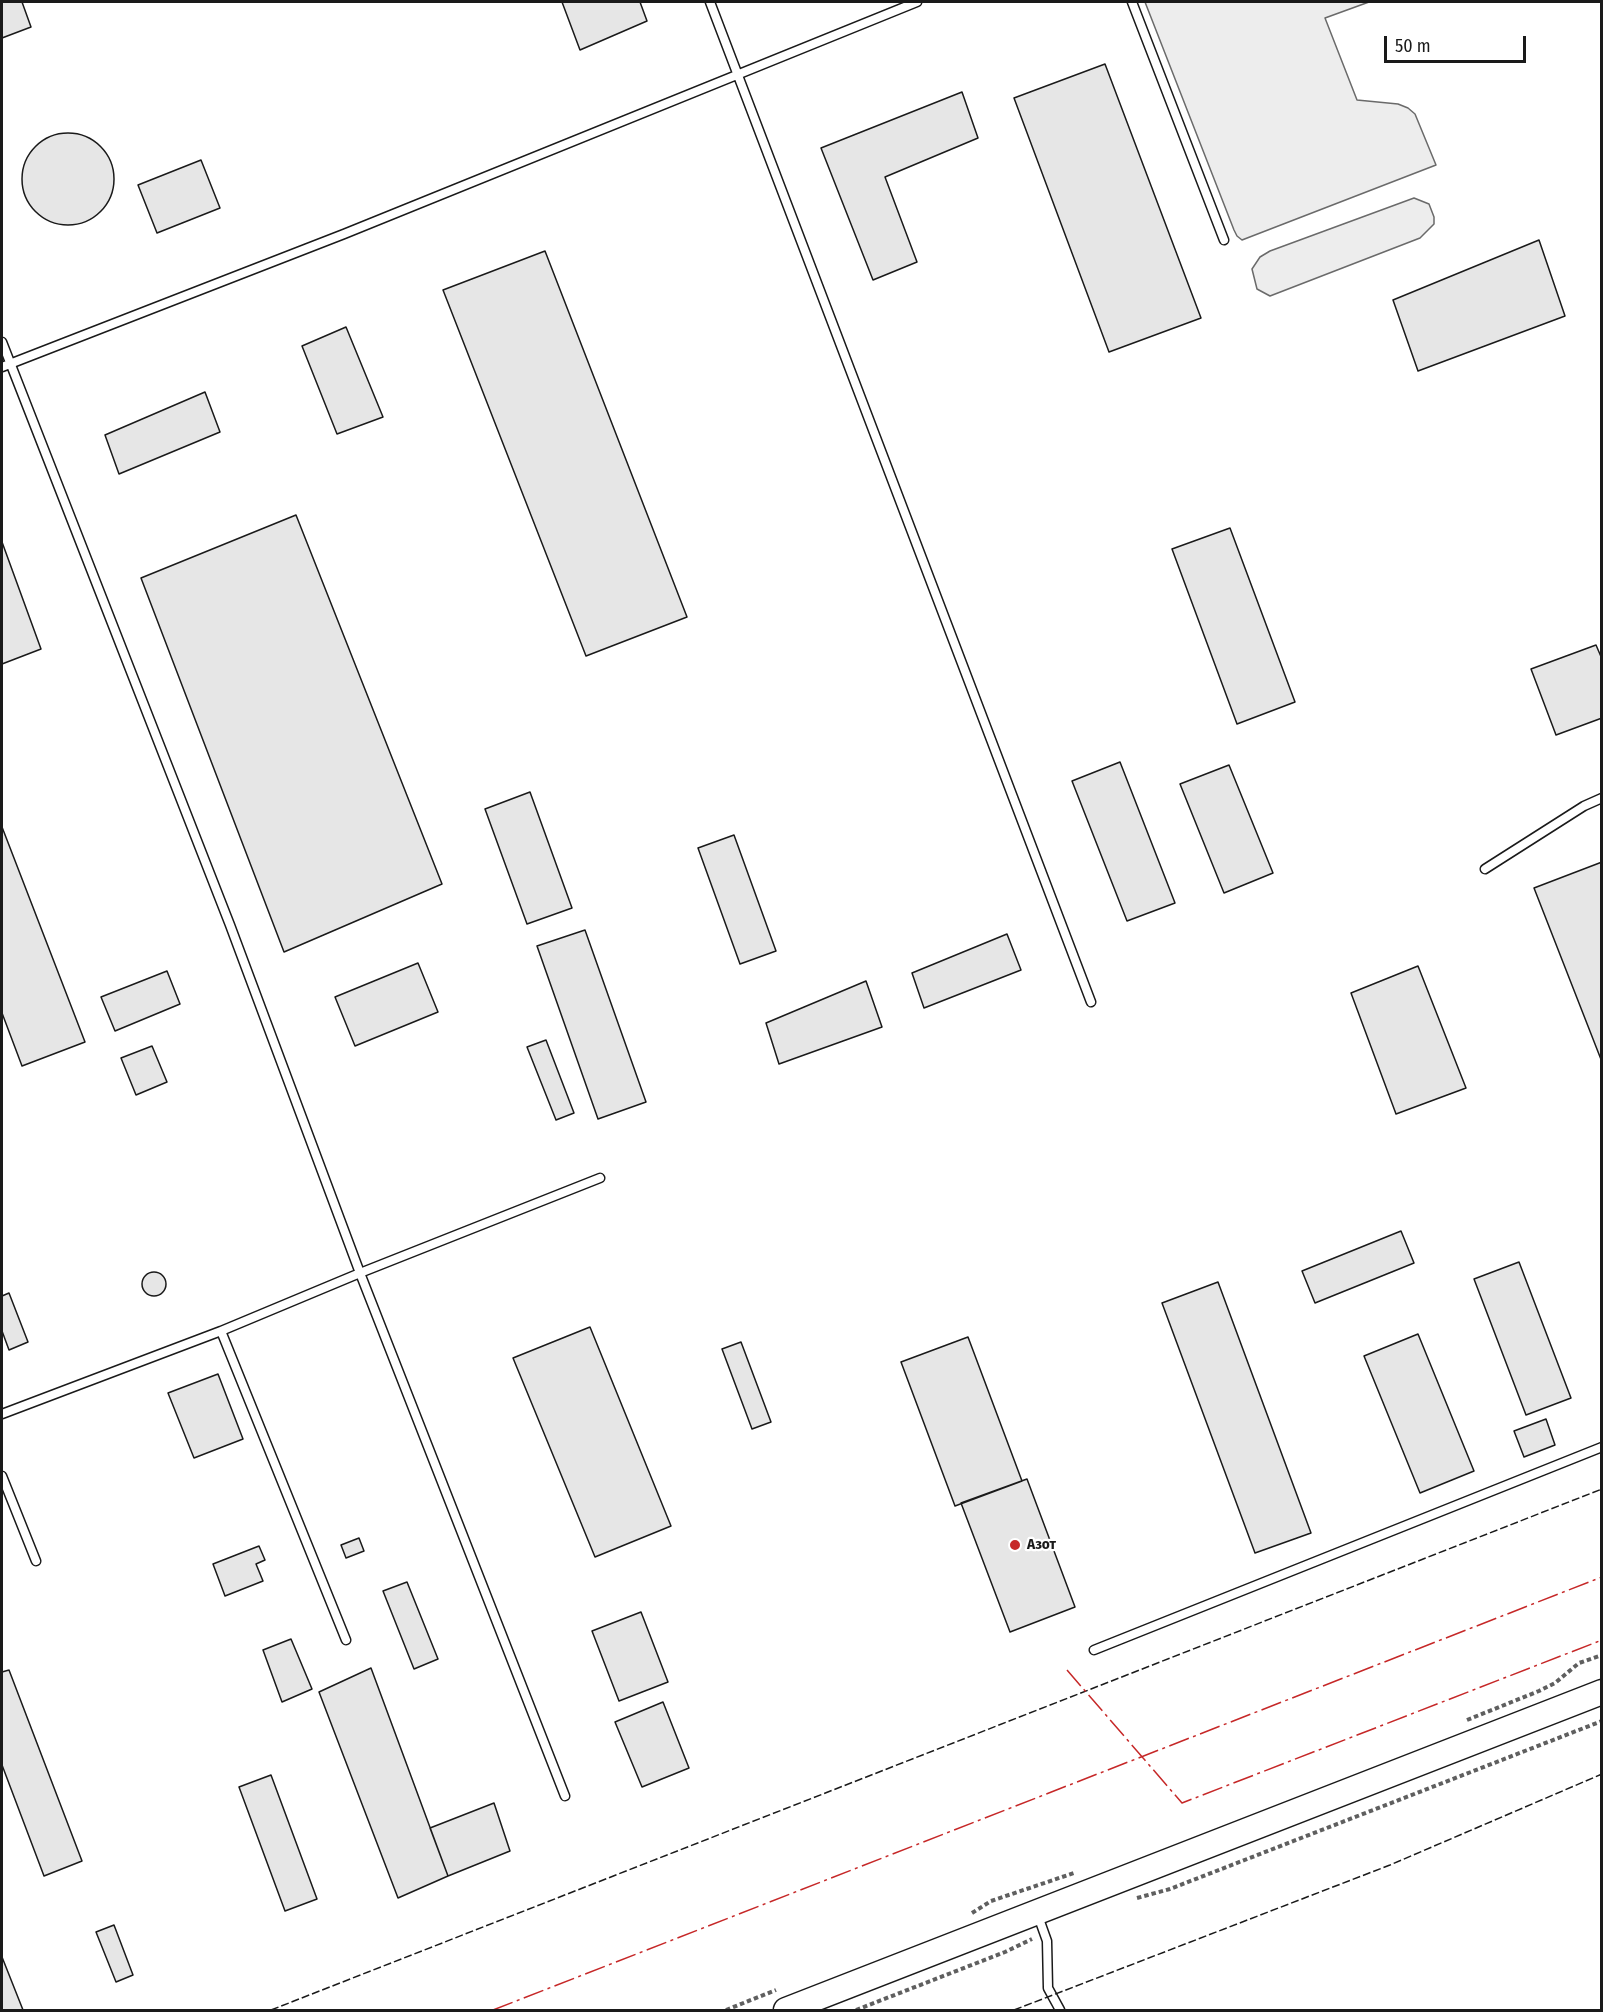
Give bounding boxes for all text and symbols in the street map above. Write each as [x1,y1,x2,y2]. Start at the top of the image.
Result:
scale bar [1387,24,1530,62]
text: 50 m [1395,35,1431,57]
place label: Азот [1027,1536,1056,1554]
marker: Азот [1008,1538,1022,1552]

